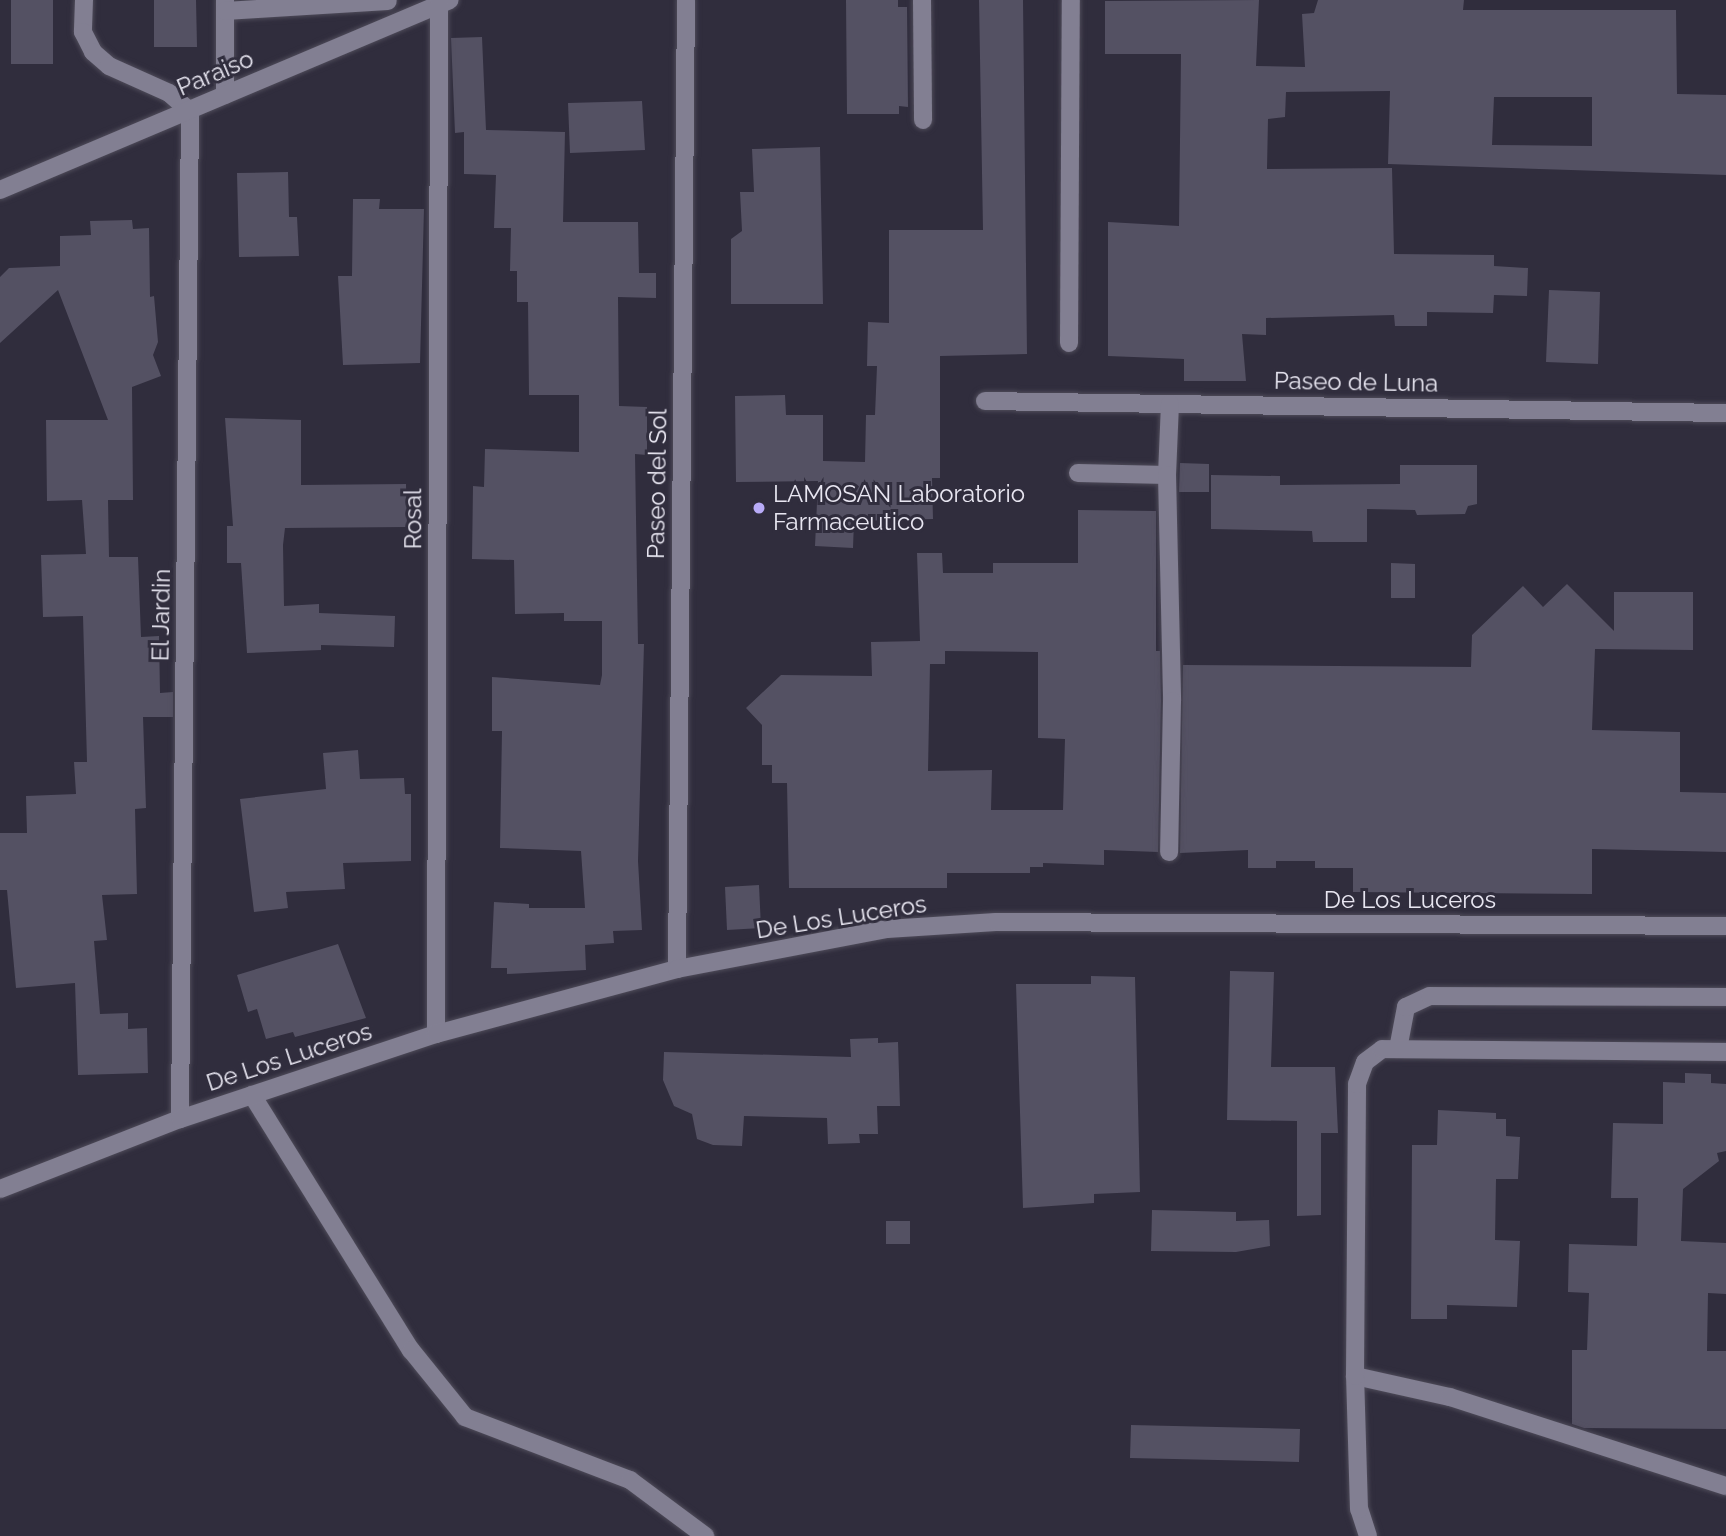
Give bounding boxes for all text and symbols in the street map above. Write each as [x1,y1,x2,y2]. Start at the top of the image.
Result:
street label: Paraiso [172,44,258,102]
street label: Paseo de Luna [1274,366,1438,398]
street label: Paseo del Sol [641,408,673,560]
place label: LAMOSAN Laboratorio Farmaceutico [773,480,1025,536]
street label: Rosal [399,489,427,549]
marker: LAMOSAN Laboratorio Farmaceutico [751,500,767,516]
street label: El Jardin [146,568,176,662]
street label: De Los Luceros [1324,886,1496,914]
street label: De Los Luceros [754,889,928,945]
street label: De Los Luceros [203,1017,375,1097]

